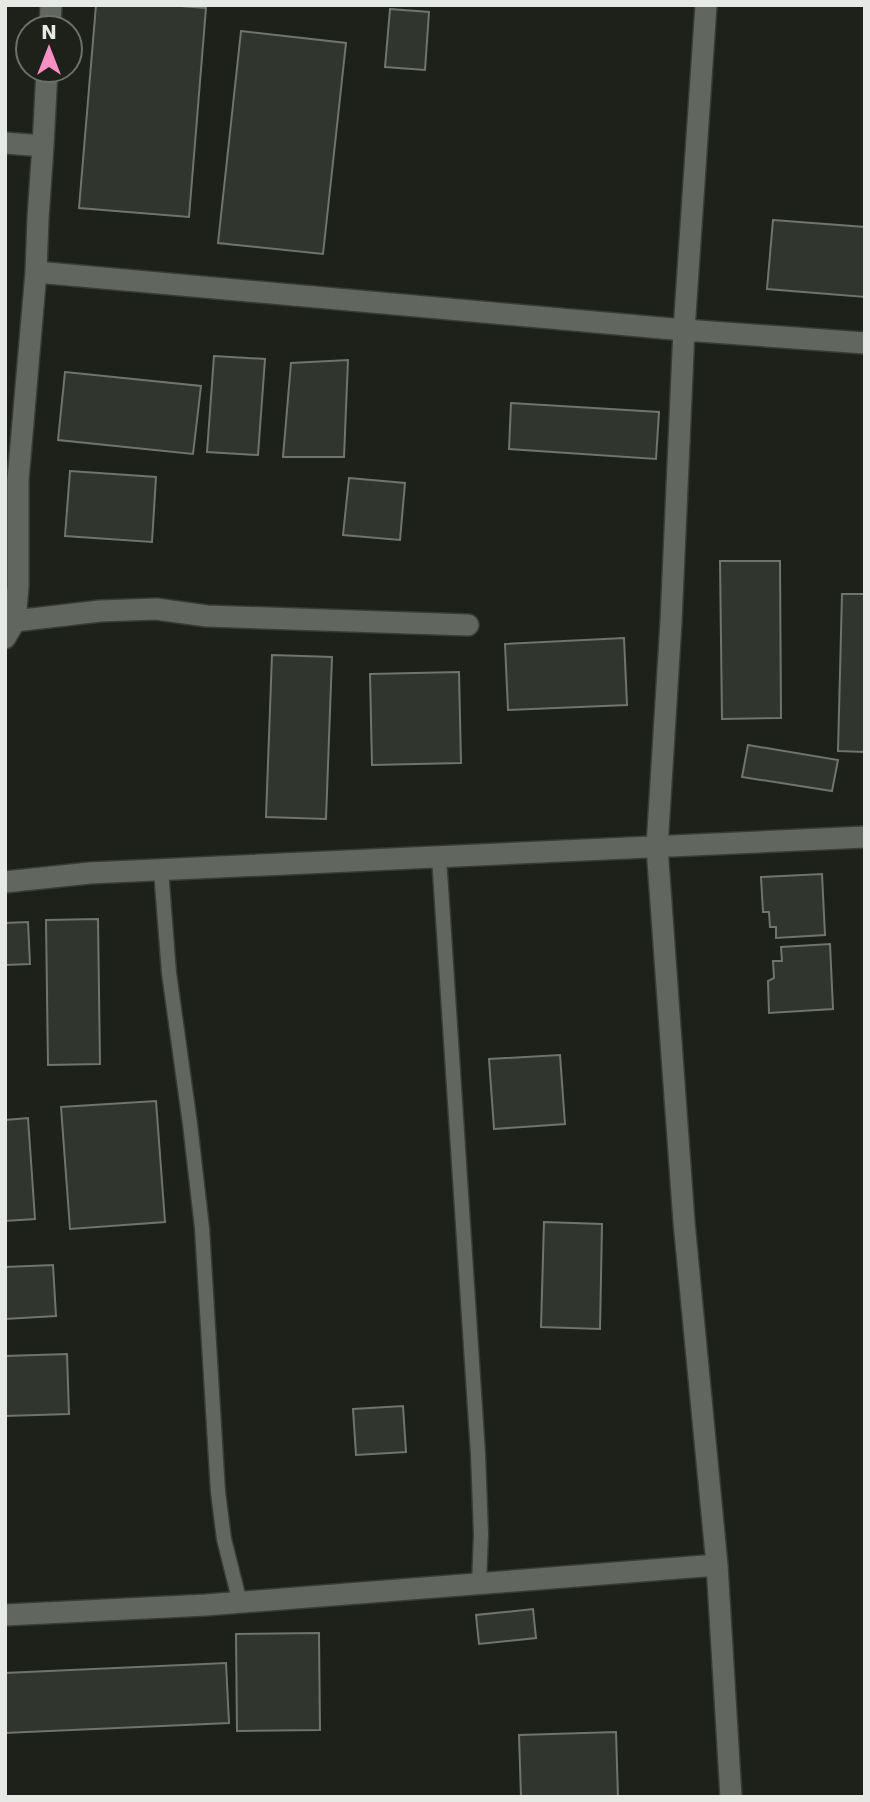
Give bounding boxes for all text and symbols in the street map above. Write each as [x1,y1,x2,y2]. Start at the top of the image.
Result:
north arrow [14,14,84,84]
text: N [41,21,57,43]

